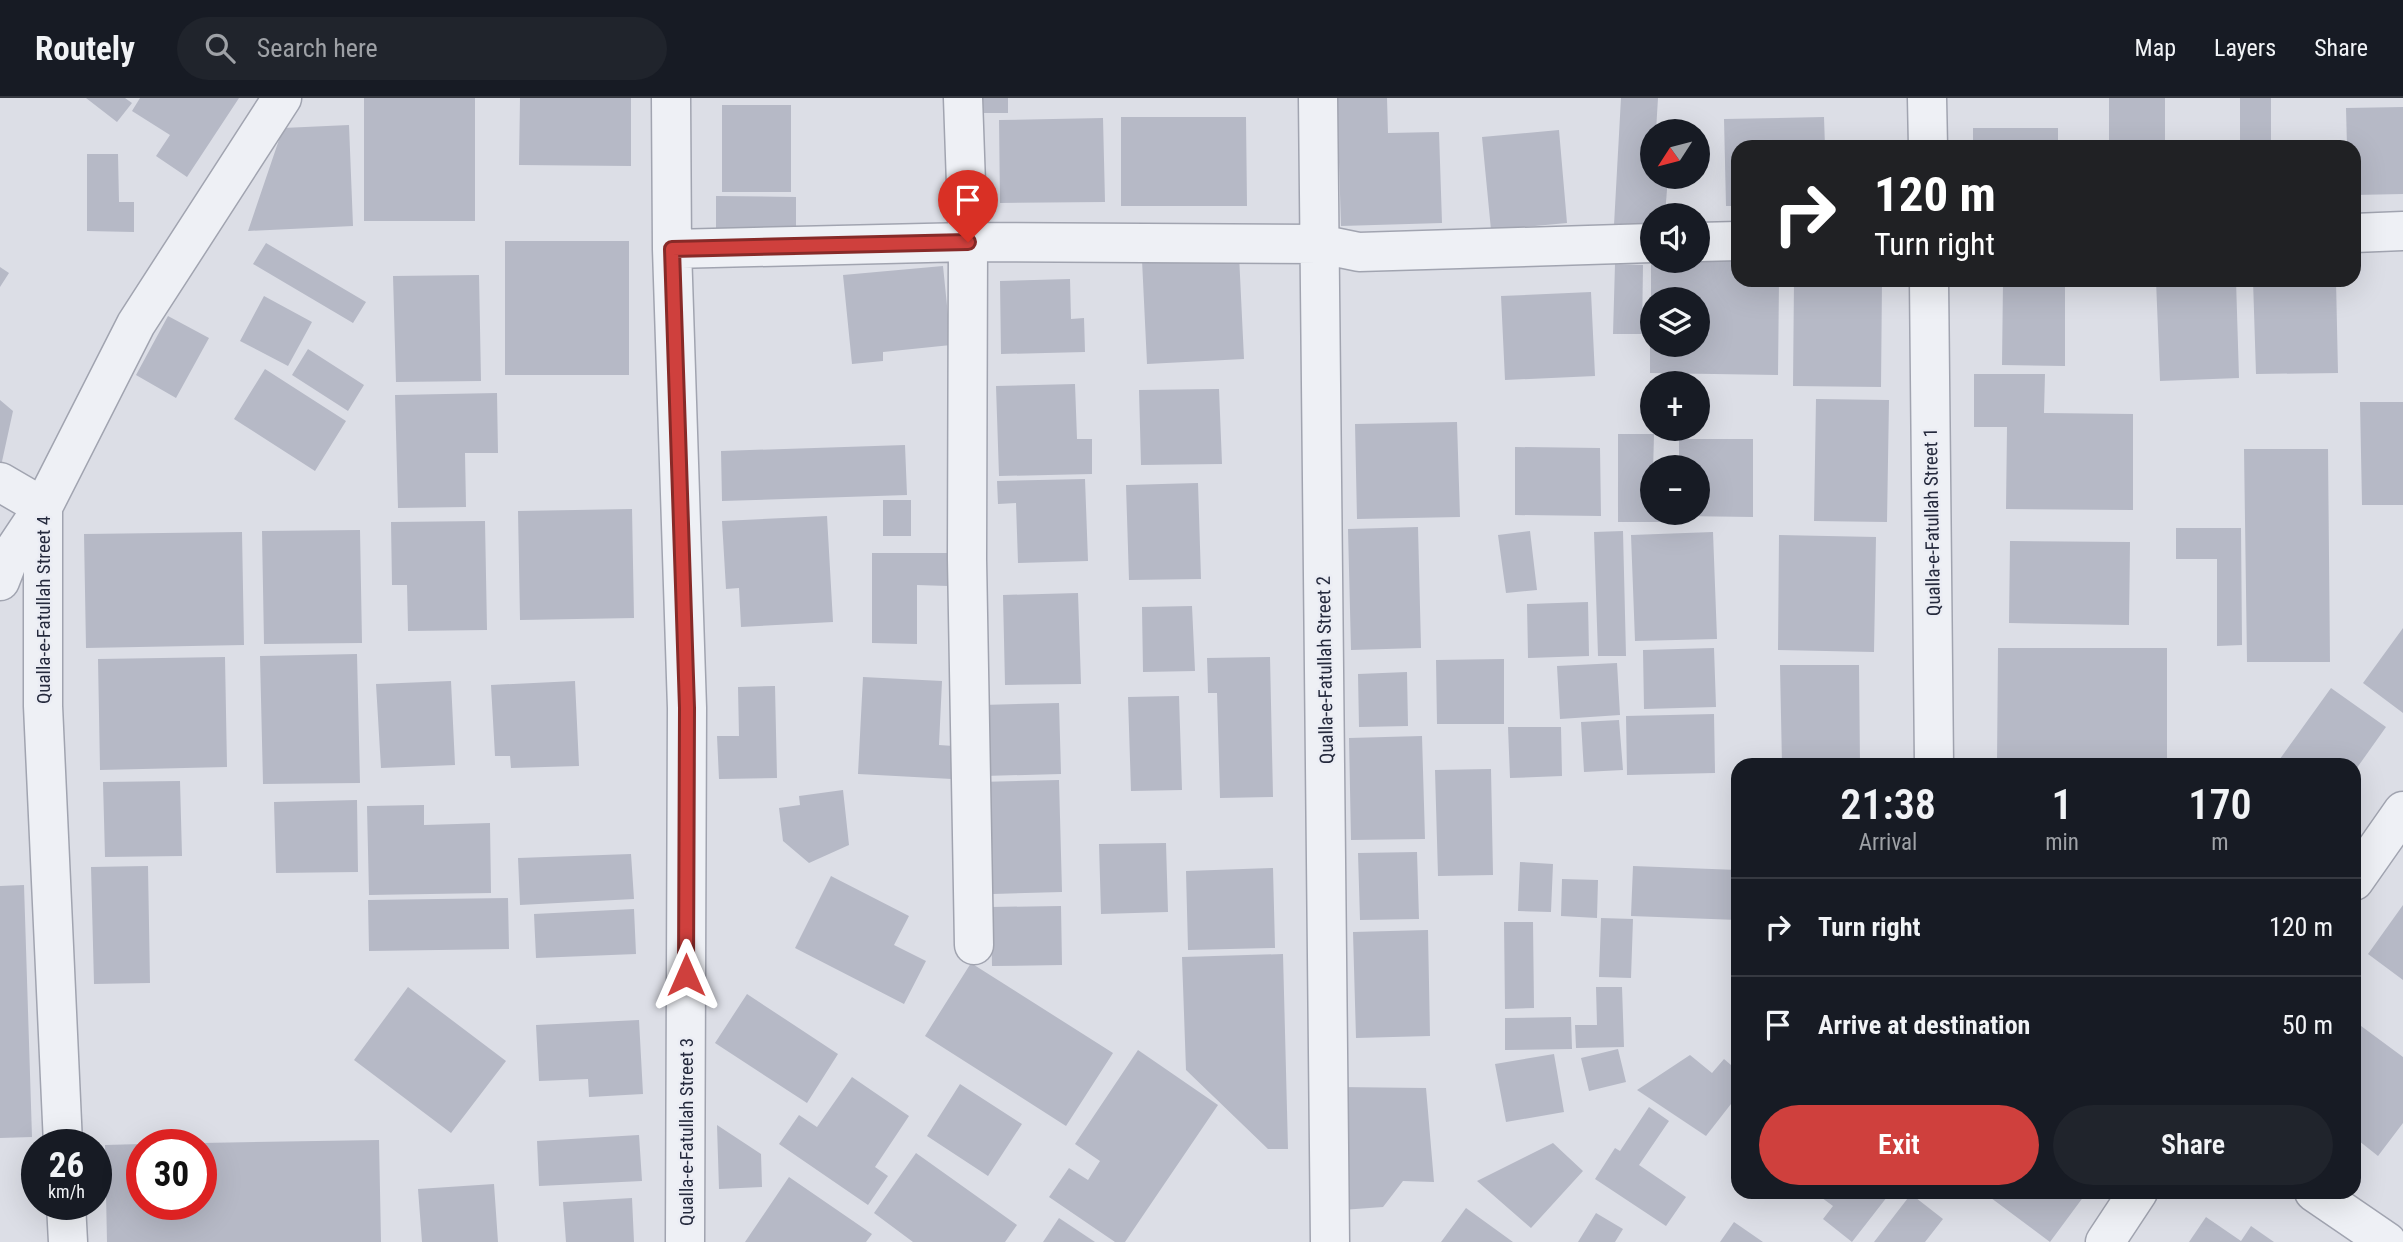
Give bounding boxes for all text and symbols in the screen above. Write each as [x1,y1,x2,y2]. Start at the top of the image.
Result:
search box [177,17,667,80]
text: Routely [35,29,135,68]
icon: search [201,29,239,67]
text: Search here [257,33,378,63]
text: Map [2135,34,2176,62]
text: Layers [2214,34,2276,62]
text: Share [2314,34,2368,62]
north arrow [1640,119,1710,189]
map controls [1640,119,1710,525]
text: 120 m [1874,166,1996,223]
icon: right [1759,168,1850,259]
pin [938,170,998,242]
icon: arrive [949,181,987,219]
button: sound [1640,203,1710,273]
text: Turn right [1874,225,1995,263]
button: layers [1640,287,1710,357]
button: + [1640,371,1710,441]
street label: Qualla-e-Fatullah Street 1 [1919,428,1945,616]
button: − [1640,455,1710,525]
street label: Qualla-e-Fatullah Street 4 [32,516,55,704]
street label: Qualla-e-Fatullah Street 2 [1312,576,1338,764]
text: 21:38 [1840,780,1936,829]
text: 1 [2052,780,2073,829]
text: 170 [2188,780,2252,829]
text: Arrival [1859,829,1917,856]
text: min [2045,829,2079,856]
text: m [2211,829,2229,856]
icon: right [1759,908,1797,946]
text: Turn right [1818,912,1920,942]
text: 120 m [2269,912,2333,942]
position arrow [649,938,723,1012]
icon: arrive [1759,1006,1797,1044]
text: Arrive at destination [1818,1010,2030,1040]
text: 50 m [2282,1010,2333,1040]
street label: Qualla-e-Fatullah Street 3 [675,1038,698,1226]
button: Exit [1759,1105,2039,1185]
button: Share [2053,1105,2333,1185]
speed limit sign: 30 [126,1129,217,1220]
text: 26 [49,1145,84,1186]
text: km/h [48,1181,85,1202]

